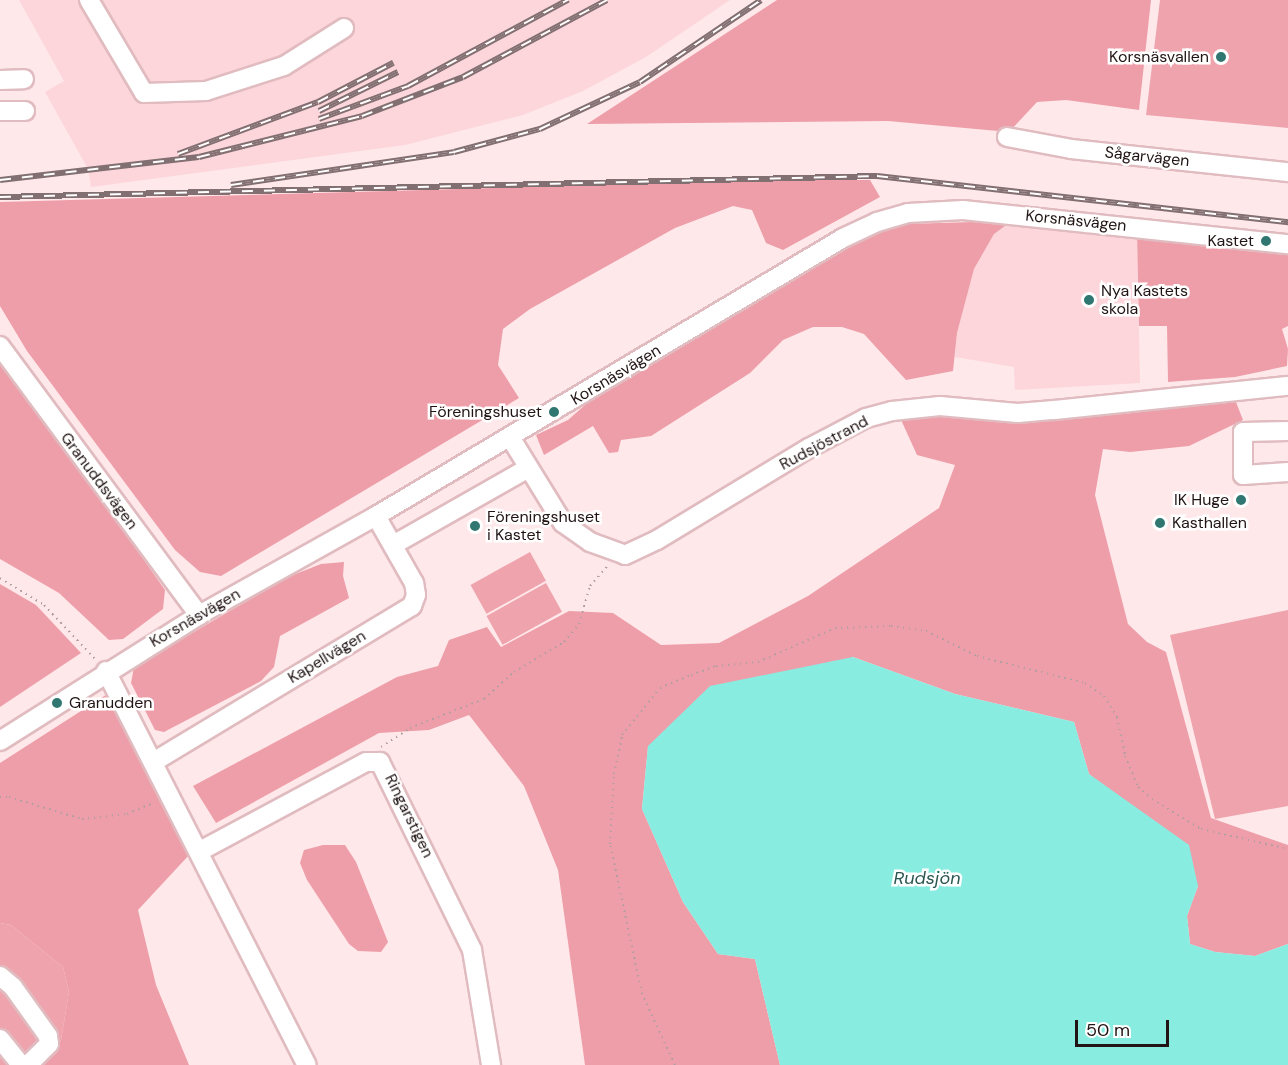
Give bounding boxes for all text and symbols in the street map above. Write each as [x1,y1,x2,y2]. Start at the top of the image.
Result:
place label: Korsnäsvallen [1109,47,1209,67]
marker: Korsnäsvallen [1214,50,1228,64]
street label: Sågarvägen [1104,143,1190,171]
street label: Korsnäsvägen [1025,206,1127,236]
place label: Kastet [1207,231,1254,251]
marker: Kastet [1259,234,1273,248]
place label: Nya Kastets skola [1101,281,1188,319]
marker: Nya Kastets skola [1082,293,1096,307]
street label: Korsnäsvägen [568,341,664,409]
place label: Föreningshuset [429,402,542,422]
marker: Föreningshuset [547,405,561,419]
street label: Rudsjöstrand [776,412,872,474]
street label: Granuddsvägen [56,429,142,533]
place label: IK Huge [1174,490,1229,510]
marker: IK Huge [1234,493,1248,507]
place label: Föreningshuset i Kastet [487,507,600,545]
place label: Kasthallen [1172,513,1247,533]
marker: Kasthallen [1153,516,1167,530]
marker: Föreningshuset i Kastet [468,519,482,533]
street label: Korsnäsvägen [146,584,244,652]
street label: Kapellvägen [285,626,369,688]
place label: Granudden [69,693,152,713]
marker: Granudden [50,696,64,710]
street label: Ringarstigen [380,771,438,861]
water label: Rudsjön [894,867,960,889]
scale bar [1078,1008,1172,1046]
text: 50 m [1086,1018,1130,1042]

